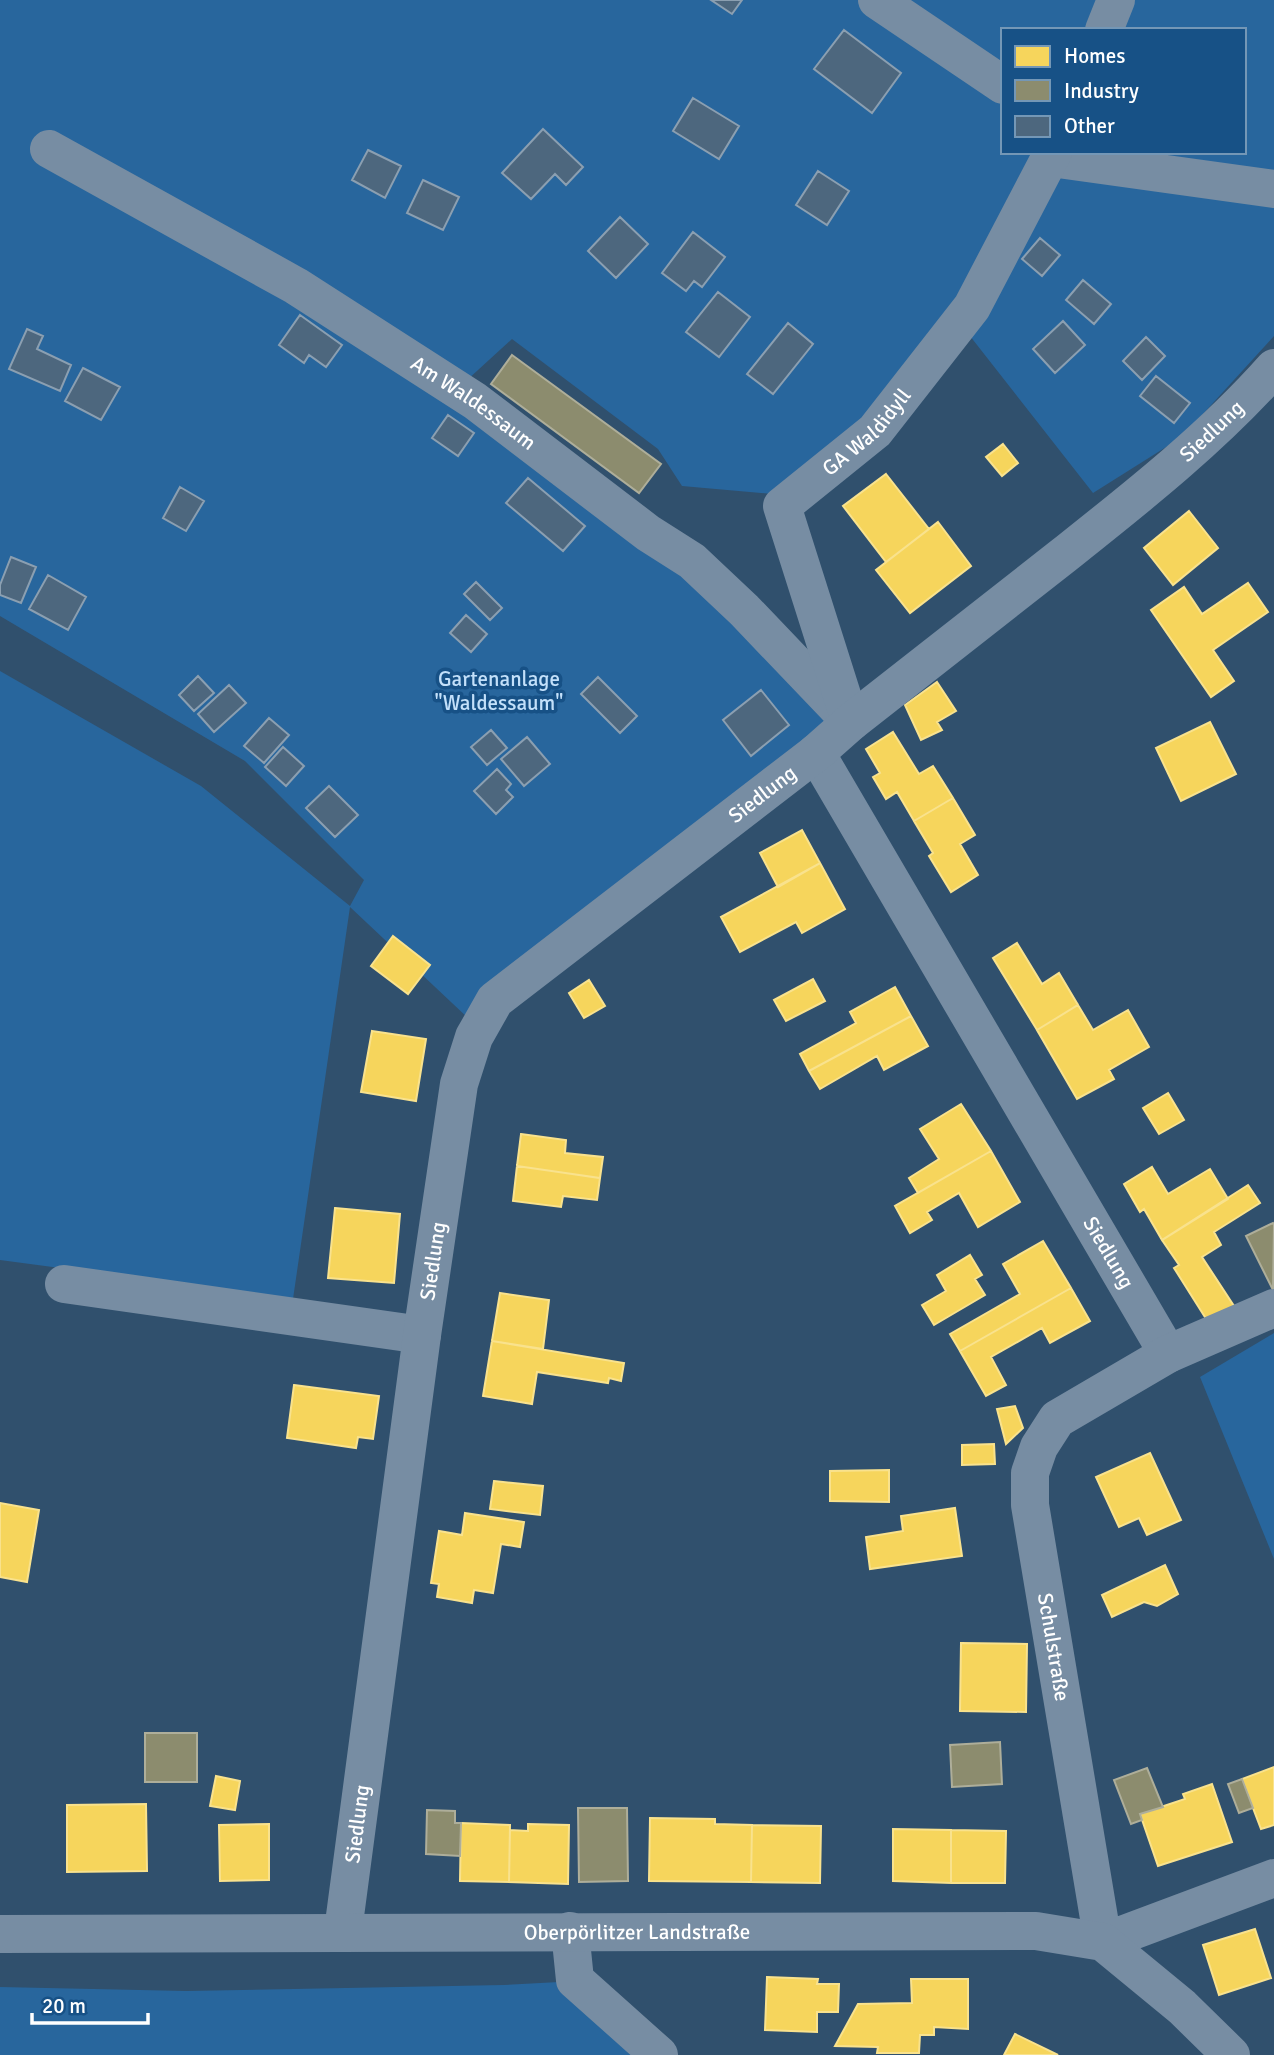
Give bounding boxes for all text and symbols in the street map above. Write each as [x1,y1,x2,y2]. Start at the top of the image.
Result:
legend [1001,28,1246,154]
text: Homes [1064,43,1126,69]
text: Industry [1064,78,1139,104]
text: Other [1064,113,1115,139]
street label: Am Waldessaum [406,350,541,456]
street label: GA Waldidyll [817,383,916,481]
street label: Siedlung [1174,395,1249,468]
park label: Gartenanlage "Waldessaum" [435,666,563,716]
street label: Siedlung [723,760,801,829]
street label: Siedlung [1077,1212,1140,1293]
street label: Siedlung [414,1220,452,1302]
street label: Schulstraße [1032,1591,1076,1703]
street label: Siedlung [339,1783,375,1865]
street label: Oberpörlitzer Landstraße [524,1919,750,1945]
scale bar [32,1982,147,2026]
text: 20 m [42,1993,86,2019]

